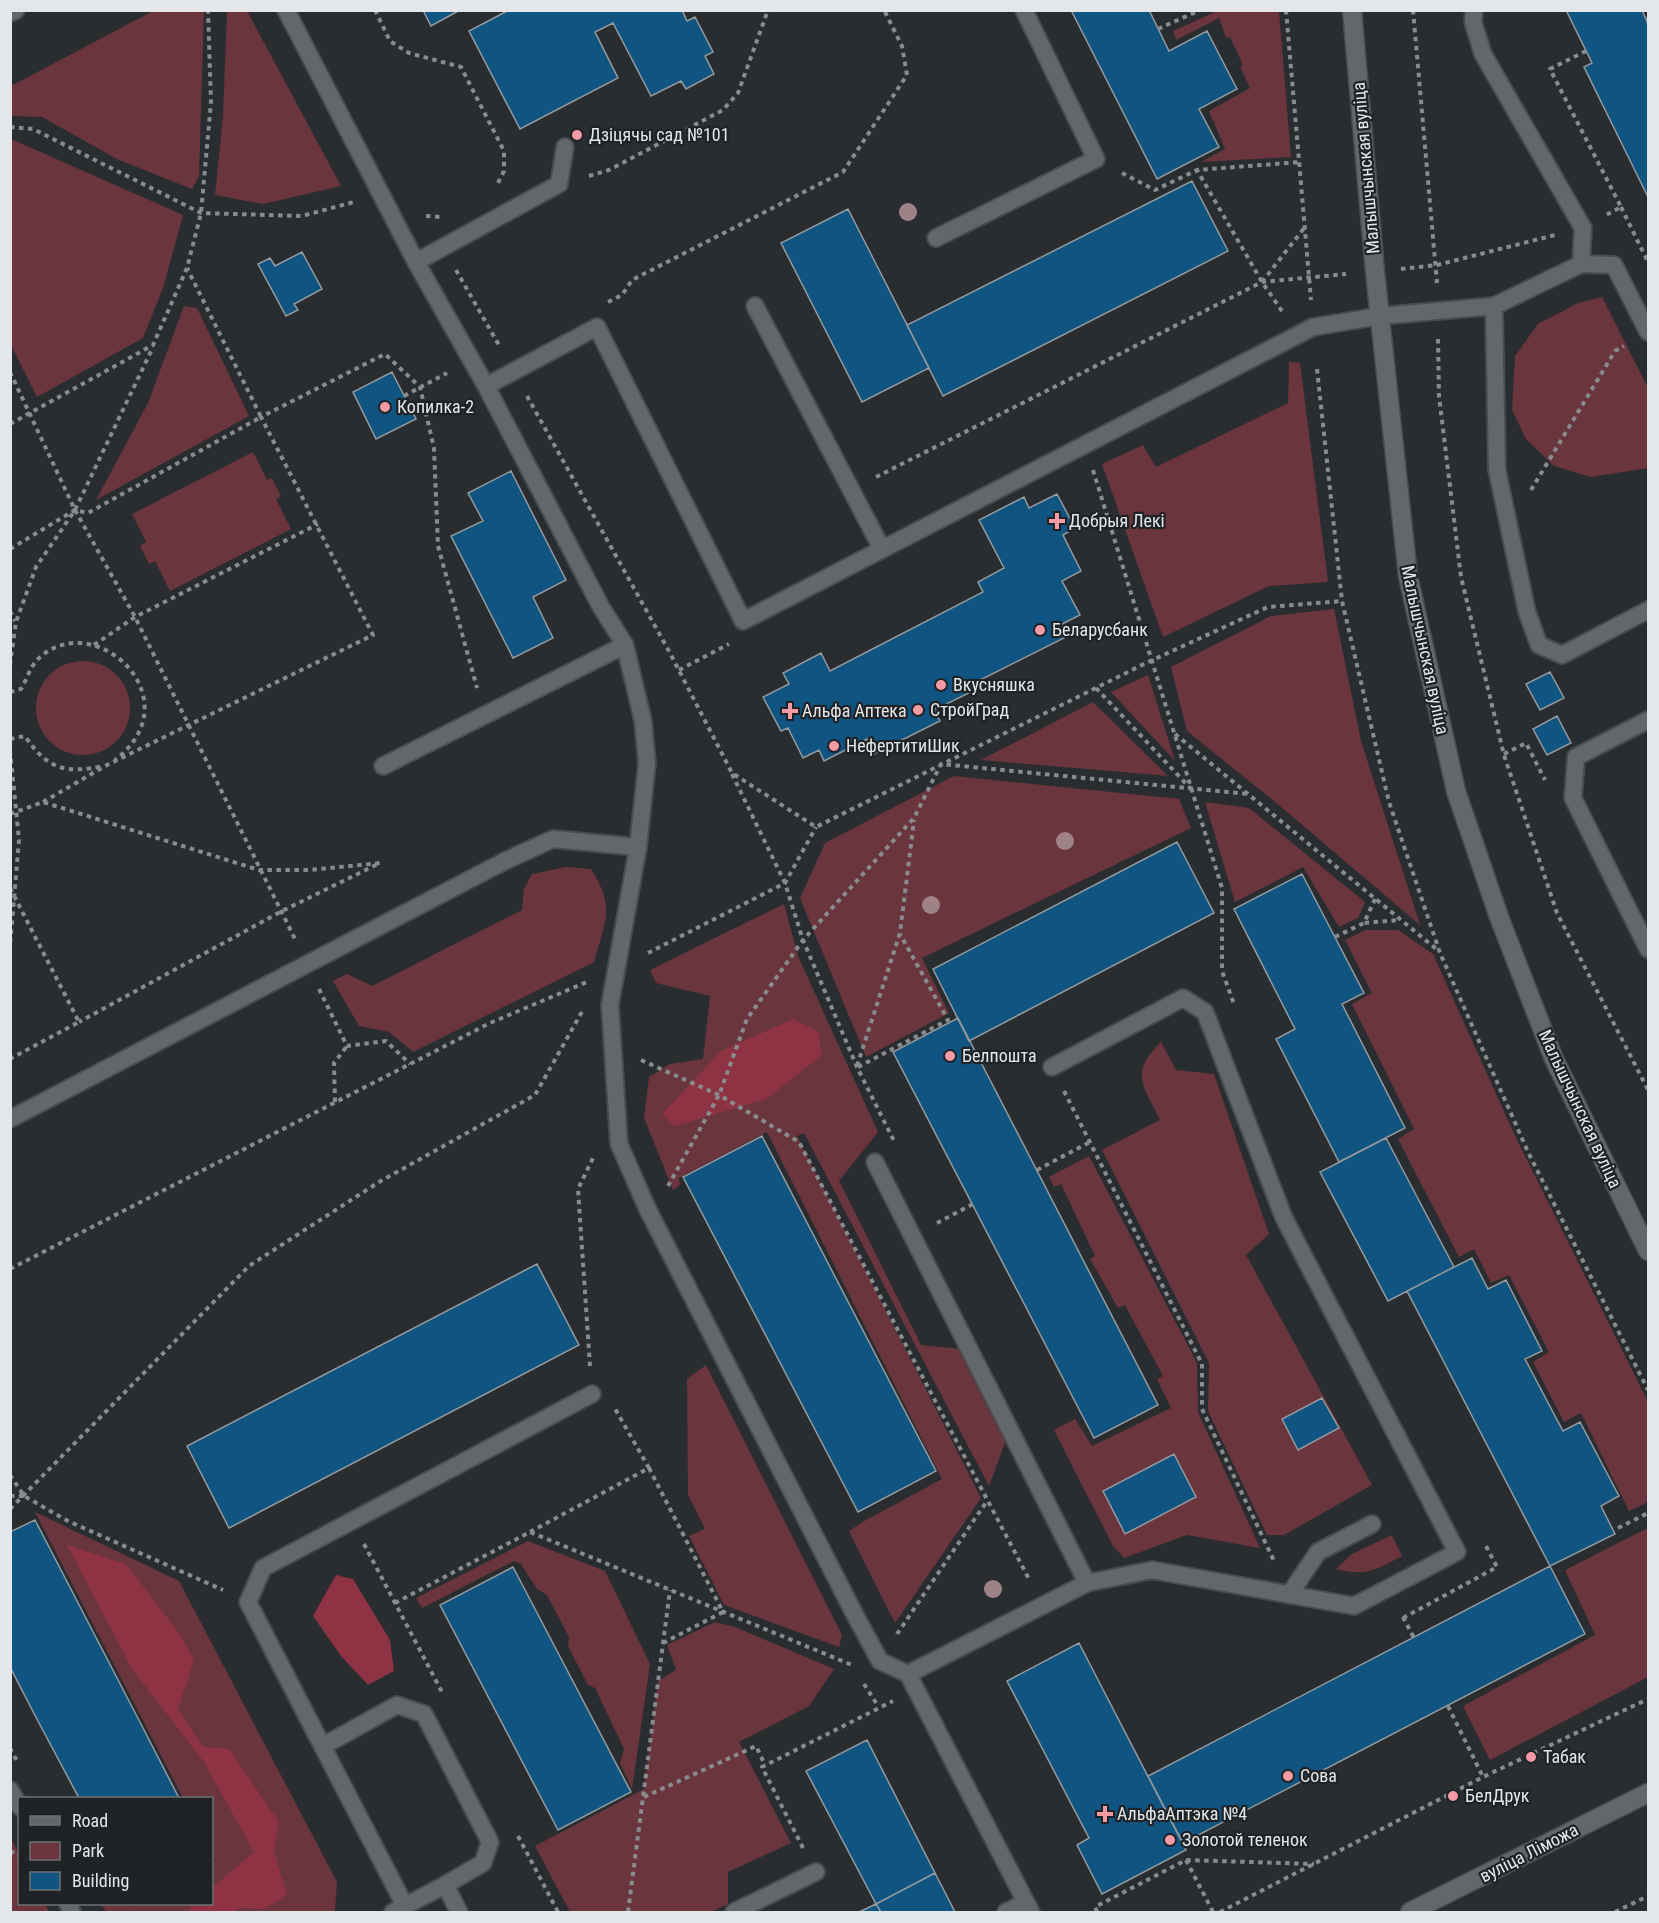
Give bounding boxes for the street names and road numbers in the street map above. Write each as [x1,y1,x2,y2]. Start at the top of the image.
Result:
street label: Малышчынская вуліца [1348,81,1383,255]
street label: Малышчынская вуліца [1397,563,1454,736]
street label: Малышчынская вуліца [1535,1026,1626,1191]
street label: вуліца Ліможа [1476,1819,1582,1886]

